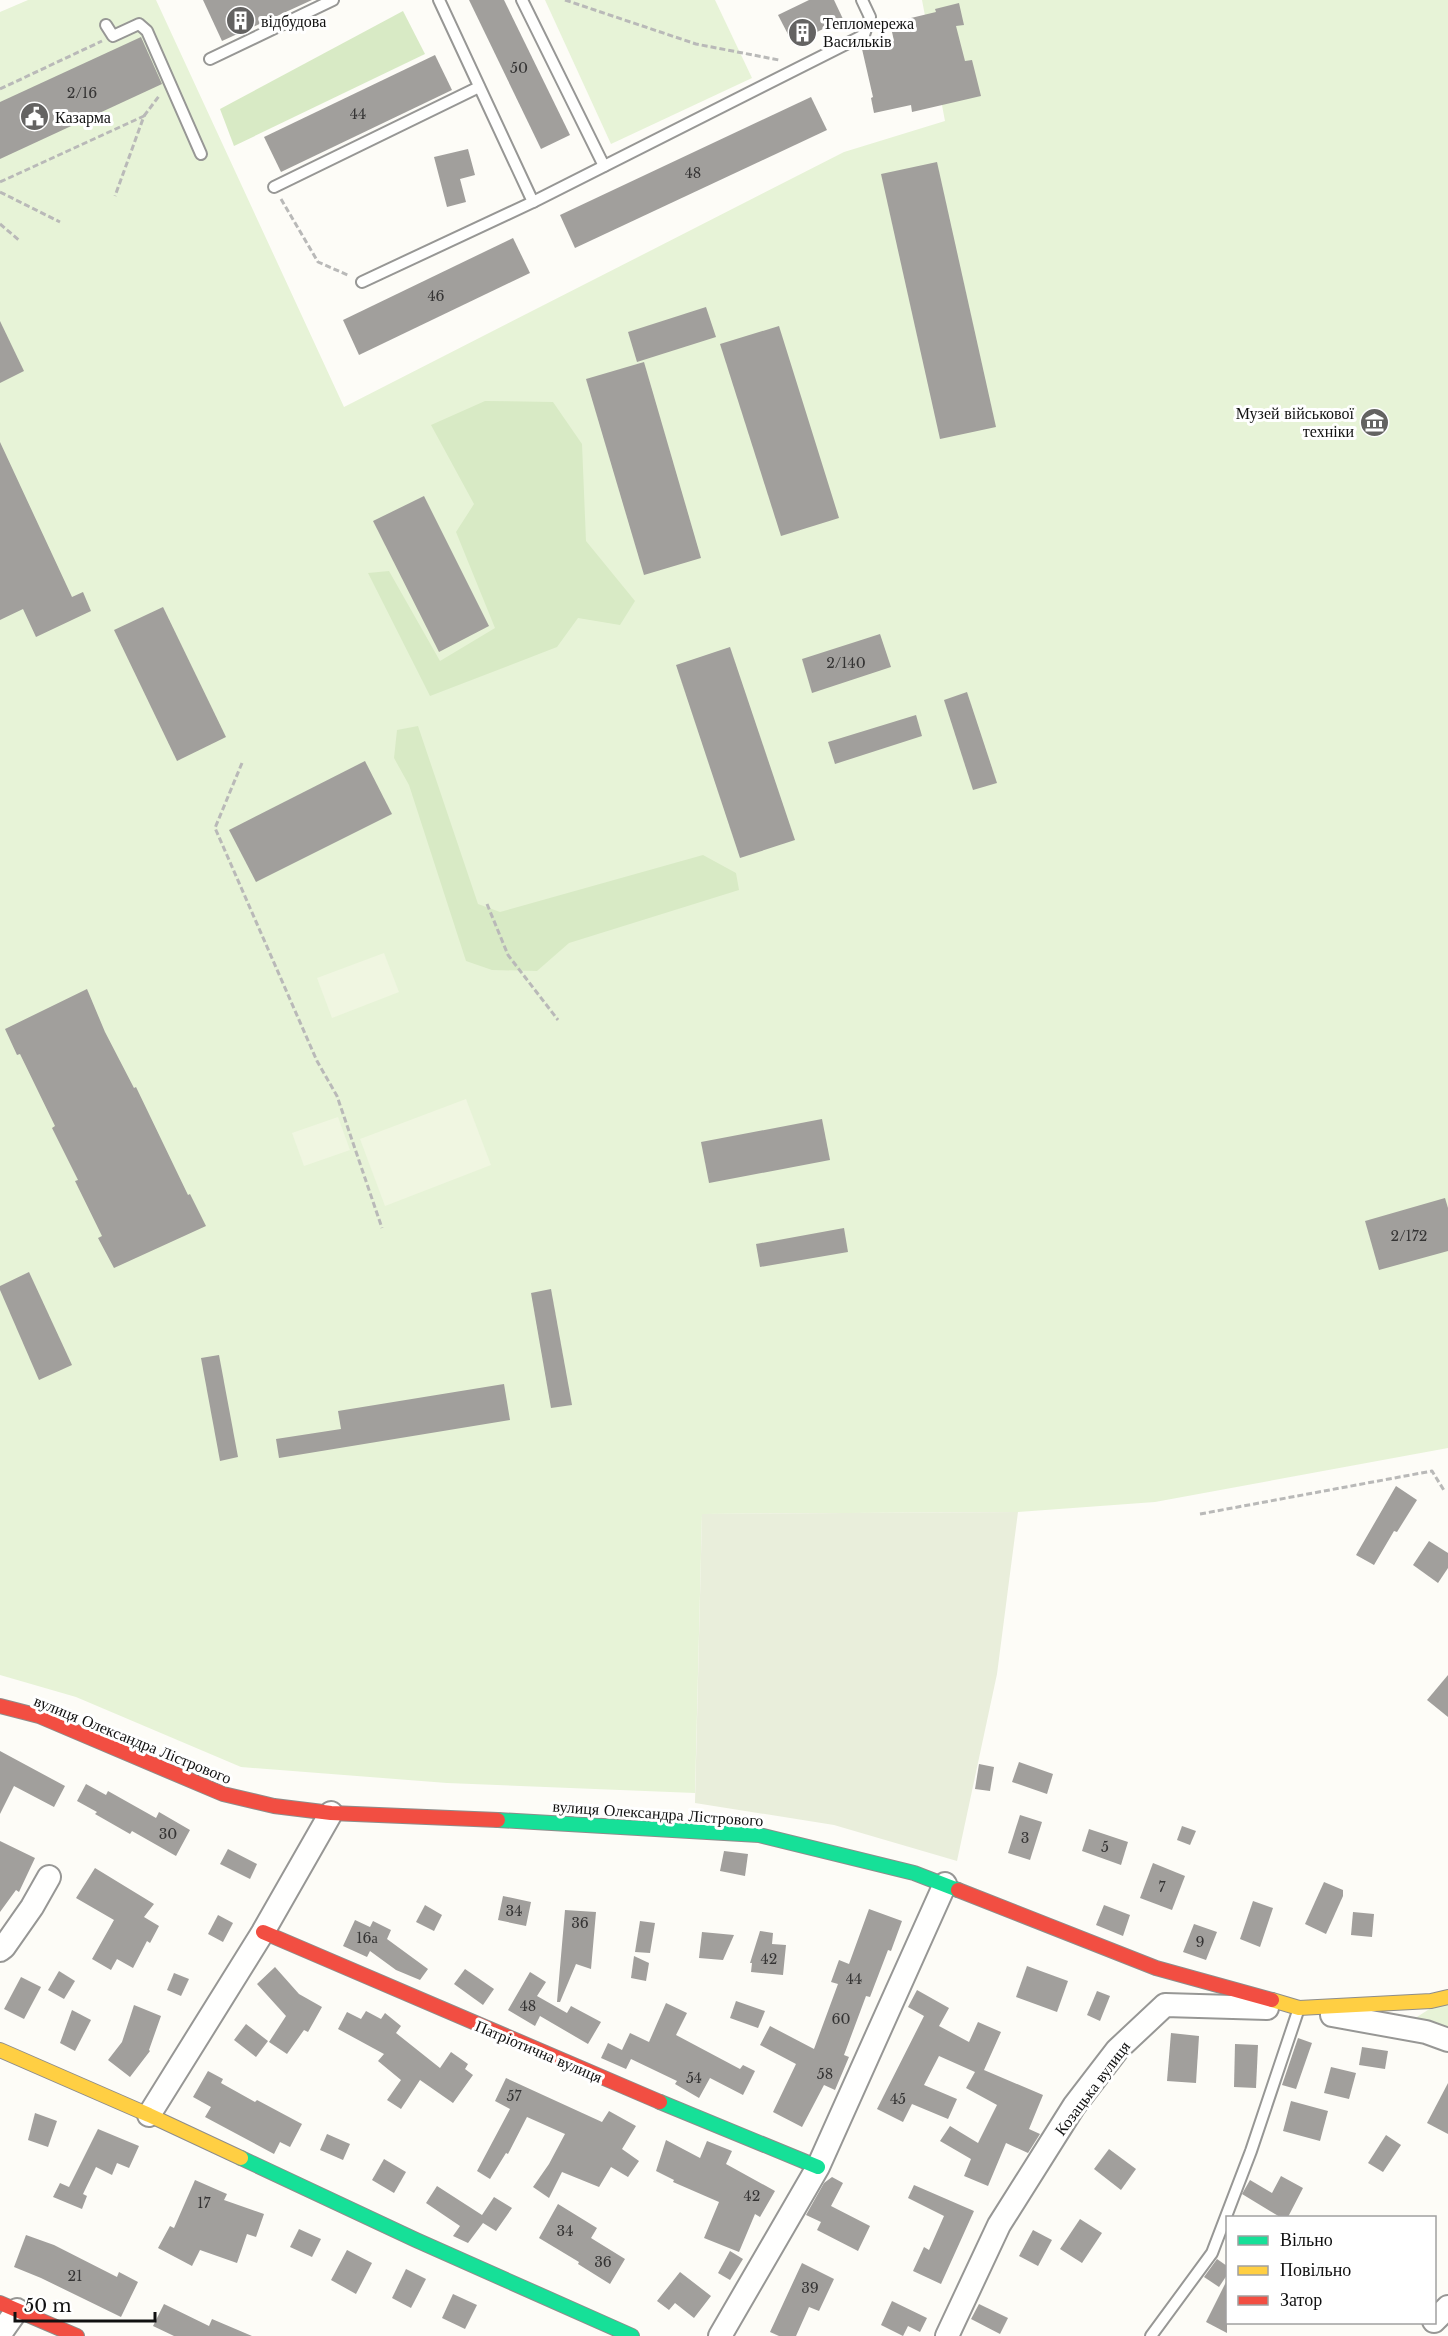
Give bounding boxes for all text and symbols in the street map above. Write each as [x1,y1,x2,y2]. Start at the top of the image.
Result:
building icon: відбудова [224,5,256,37]
place label: відбудова [261,11,326,31]
place label: Тепломережа Васильків [823,13,914,51]
building icon: Тепломережа Васильків [786,16,818,48]
house number: 50 [510,59,528,77]
house number: 2/16 [67,84,97,102]
public building icon: Казарма [18,101,50,133]
house number: 44 [350,105,366,123]
place label: Казарма [55,107,111,127]
house number: 48 [685,164,701,182]
house number: 46 [427,287,445,305]
place label: Музей військової техніки [1236,403,1355,441]
museum icon: Музей військової техніки [1359,406,1391,438]
house number: 2/140 [826,654,866,672]
house number: 2/172 [1391,1227,1427,1245]
street label: вулиця Олександра Лістрового [31,1690,235,1788]
street label: вулиця Олександра Лістрового [552,1796,764,1830]
house number: 30 [159,1825,177,1843]
house number: 3 [1021,1829,1029,1847]
house number: 5 [1101,1838,1109,1856]
house number: 7 [1158,1878,1166,1896]
house number: 34 [506,1902,522,1920]
house number: 36 [571,1914,589,1932]
house number: 16а [356,1929,379,1947]
house number: 9 [1195,1933,1205,1951]
house number: 42 [761,1950,777,1968]
house number: 44 [846,1970,862,1988]
house number: 48 [520,1997,536,2015]
house number: 60 [832,2010,851,2028]
street label: Патріотична вулиця [472,2015,606,2087]
street label: Козацька вулиця [1050,2036,1134,2139]
house number: 58 [817,2065,833,2083]
house number: 54 [686,2069,702,2087]
house number: 57 [507,2087,522,2105]
house number: 45 [890,2090,906,2108]
house number: 42 [744,2187,760,2205]
house number: 17 [197,2194,212,2212]
legend [1226,2216,1436,2324]
house number: 34 [557,2222,573,2240]
text: Вільно [1280,2229,1333,2251]
house number: 36 [594,2253,612,2271]
text: Повільно [1280,2259,1351,2281]
house number: 21 [68,2267,82,2285]
house number: 39 [801,2279,819,2297]
scale bar [15,2285,154,2323]
text: Затор [1280,2289,1322,2311]
text: 50 m [24,2295,72,2317]

